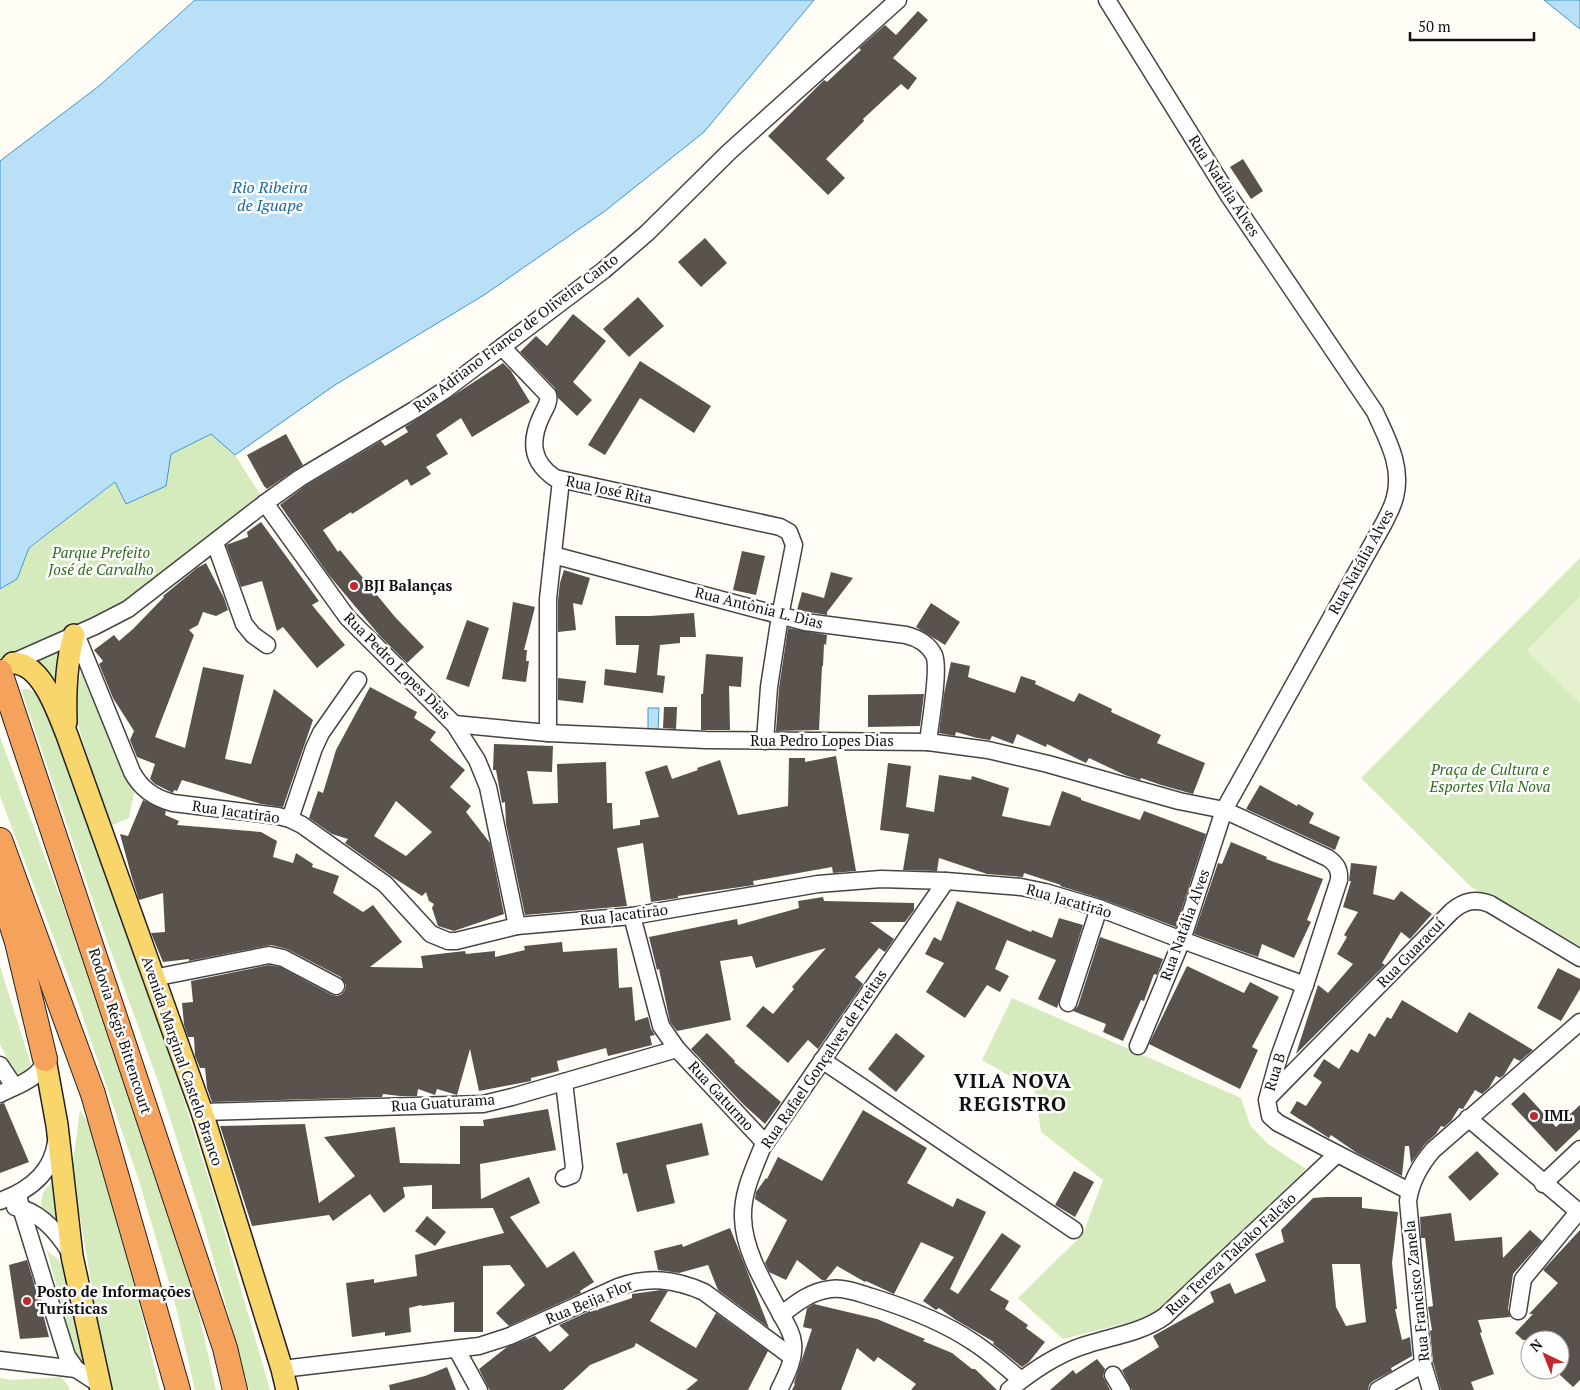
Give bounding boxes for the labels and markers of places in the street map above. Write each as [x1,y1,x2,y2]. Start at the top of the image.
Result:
place label: BJI Balanças [364,575,453,595]
marker: BJI Balanças [348,580,360,592]
place label: IML [1544,1105,1573,1125]
marker: IML [1528,1110,1540,1122]
place label: Posto de Informações Turísticas [37,1281,191,1318]
marker: Posto de Informações Turísticas [21,1295,33,1307]

